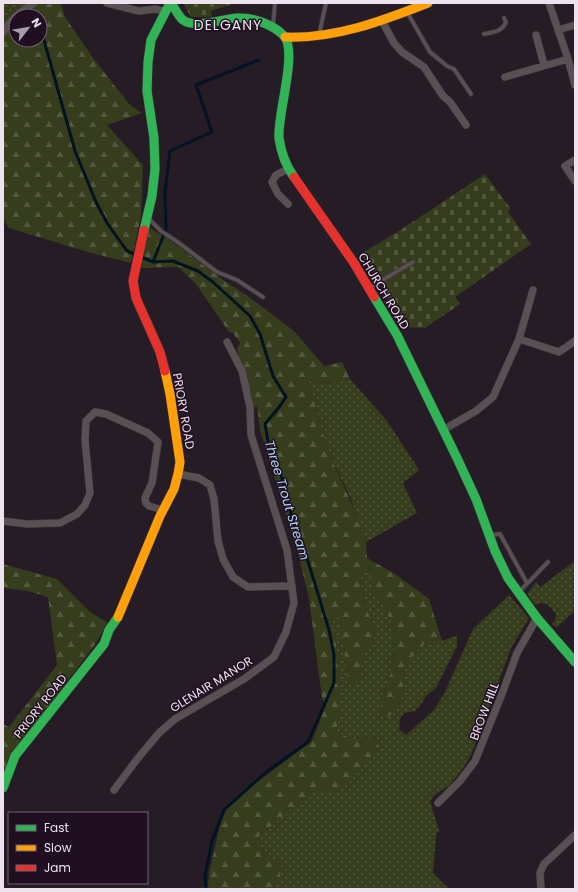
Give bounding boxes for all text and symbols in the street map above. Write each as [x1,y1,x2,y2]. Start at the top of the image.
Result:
north arrow [8,8,48,48]
text: N [28,15,46,31]
district label: DELGANY [194,15,262,35]
street label: CHURCH ROAD [354,249,414,333]
street label: PRIORY ROAD [169,371,199,451]
water label: Three Trout Stream [260,438,314,562]
street label: GLENAIR MANOR [167,652,255,716]
street label: PRIORY ROAD [9,670,71,742]
street label: BROW HILL [465,680,503,742]
legend [8,812,148,884]
text: Fast [44,819,69,836]
text: Slow [44,839,72,856]
text: Jam [44,859,71,876]

